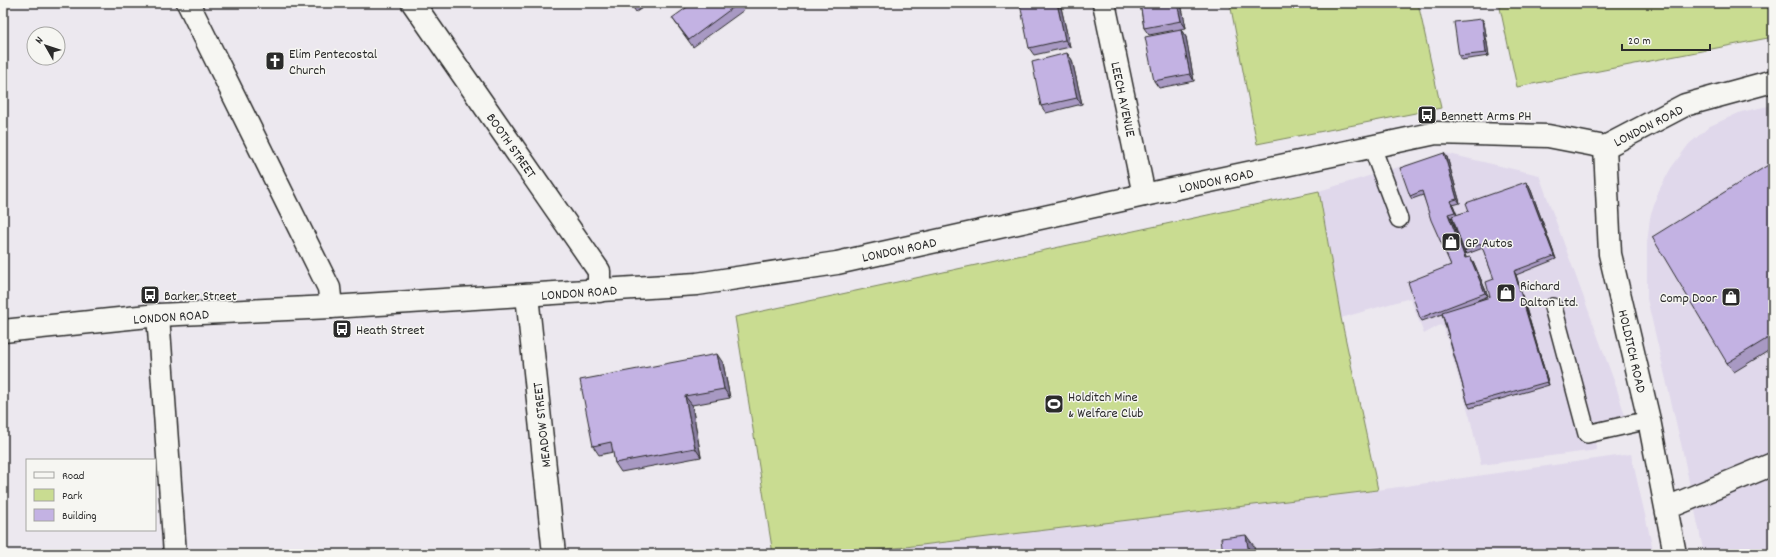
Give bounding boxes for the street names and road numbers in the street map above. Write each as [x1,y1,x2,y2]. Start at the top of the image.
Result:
street label: LEECH AVENUE [1104,60,1140,140]
street label: LONDON ROAD [1611,101,1687,153]
street label: BOOTH STREET [480,109,540,183]
street label: LONDON ROAD [1177,164,1256,200]
street label: LONDON ROAD [860,233,939,269]
street label: LONDON ROAD [541,281,618,307]
street label: LONDON ROAD [133,305,210,331]
street label: HOLDITCH ROAD [1612,308,1650,395]
street label: MEADOW STREET [529,381,557,468]

